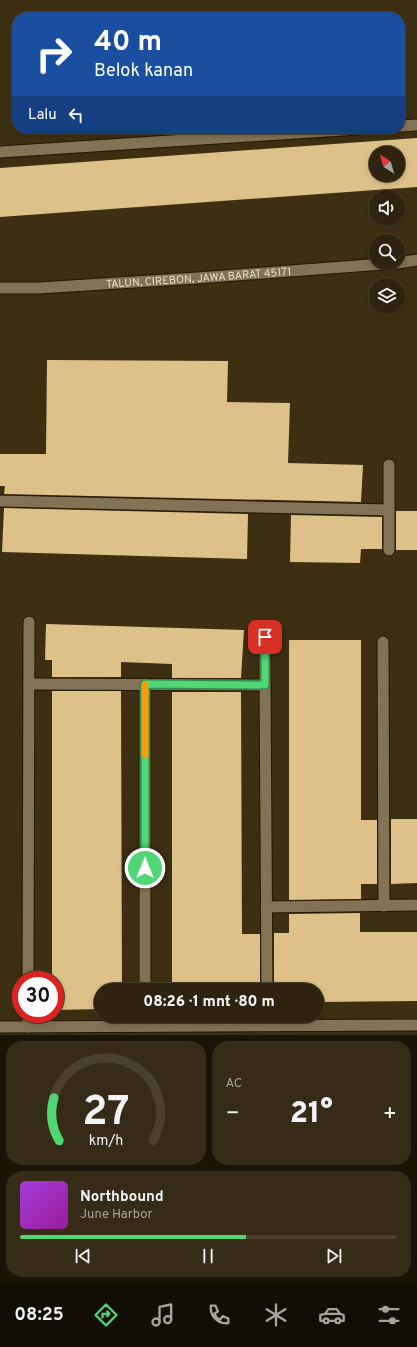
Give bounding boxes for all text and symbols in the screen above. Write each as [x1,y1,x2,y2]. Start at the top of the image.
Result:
text: 40 m [94,25,162,61]
icon: right [28,28,80,80]
text: Belok kanan [94,60,193,83]
icon: left [65,104,87,126]
text: Lalu [28,106,57,125]
north arrow [369,146,405,182]
map controls [369,146,405,314]
button: sound [369,190,405,226]
button: search [369,234,405,270]
street label: TALUN, CIREBON, JAWA BARAT 45171 [106,265,292,292]
button: layers [369,278,405,314]
pin [248,620,282,654]
icon: arrive [254,626,276,648]
position arrow [124,847,166,889]
speed limit sign: 30 [12,971,64,1023]
text: 08:26 · 1 mnt · 80 m [143,993,275,1012]
text: AC [226,1076,242,1092]
text: 27 [82,1087,129,1140]
text: 21° [290,1096,333,1133]
text: − [226,1101,240,1128]
text: + [383,1101,397,1128]
text: km/h [88,1132,123,1150]
text: Northbound [80,1188,164,1207]
text: June Harbor [80,1207,153,1223]
icon: previous [72,1245,94,1267]
icon: pause [197,1245,219,1267]
icon: next [323,1245,345,1267]
icon: directions [92,1301,120,1329]
icon: music [149,1301,177,1329]
icon: phone [205,1301,233,1329]
icon: climate [262,1301,290,1329]
icon: car [318,1301,346,1329]
icon: filters [375,1301,403,1329]
text: 08:25 [14,1304,64,1327]

